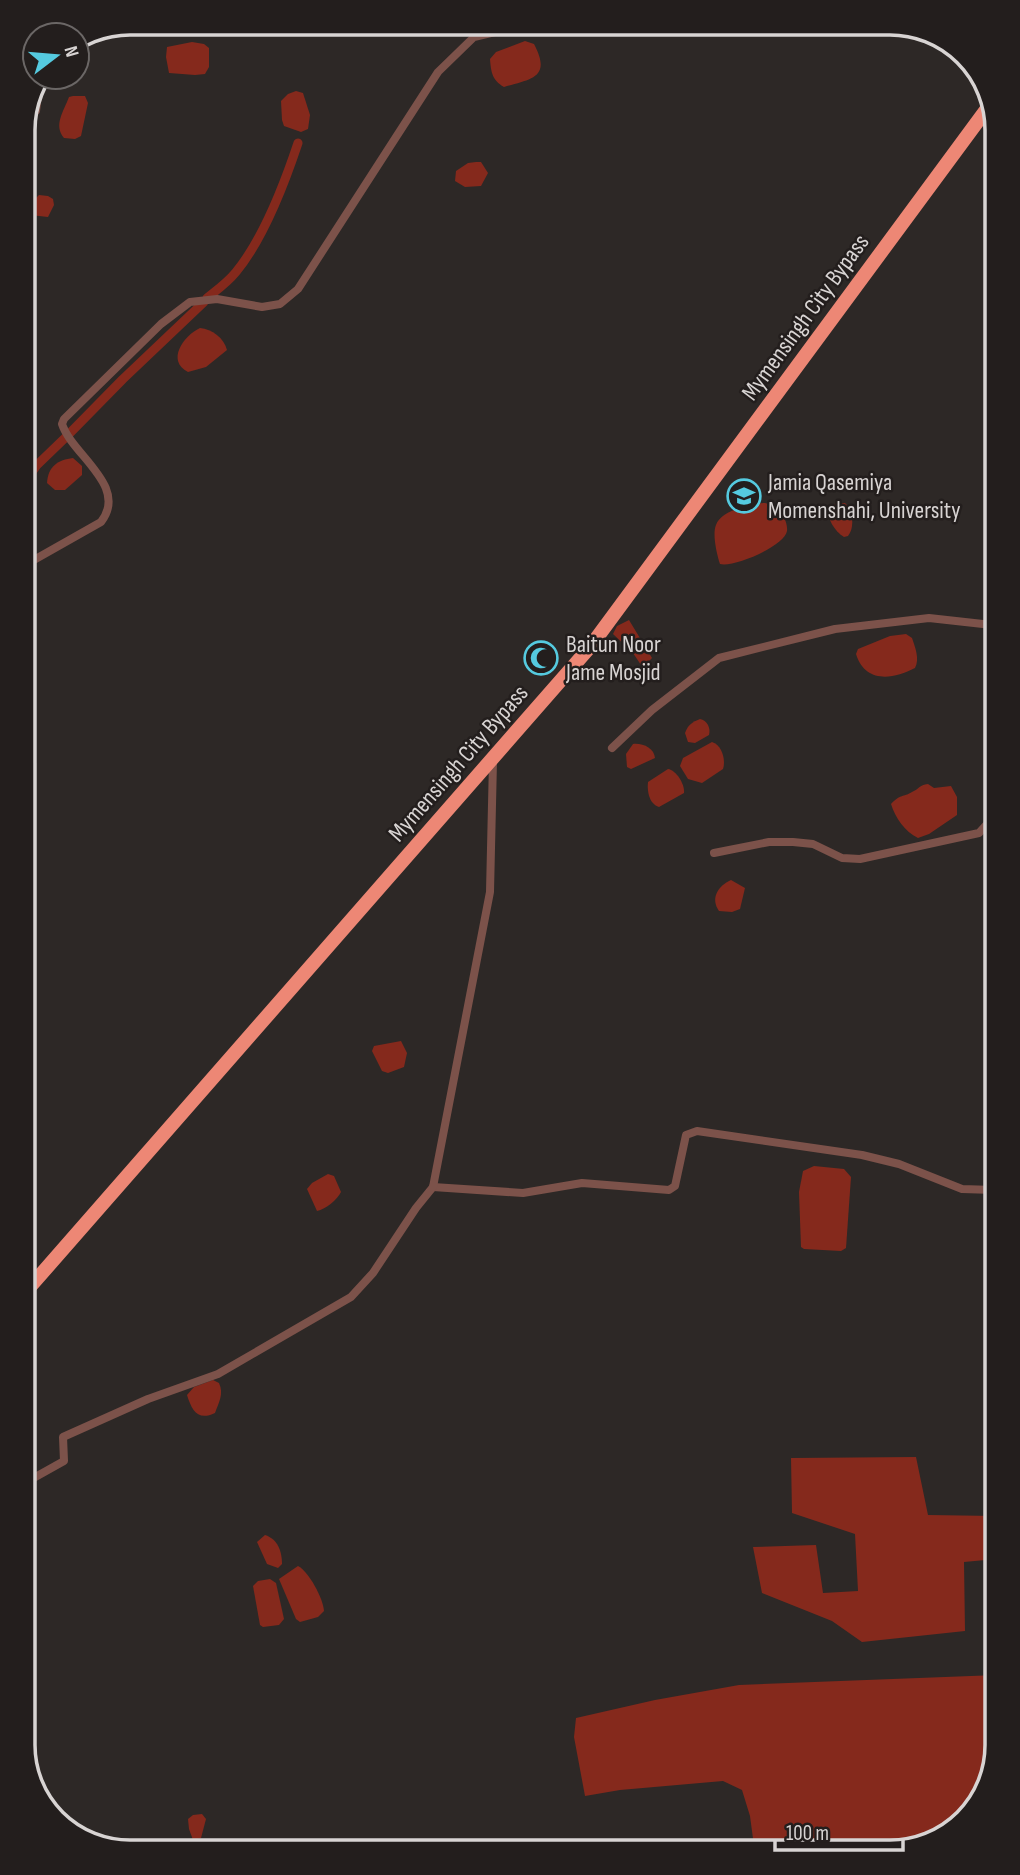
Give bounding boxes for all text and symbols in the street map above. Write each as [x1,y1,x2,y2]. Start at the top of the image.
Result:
north arrow [21,21,91,91]
text: N [58,44,83,60]
street label: Mymensingh City Bypass [735,229,875,406]
place label: Jamia Qasemiya Momenshahi, University [767,468,960,525]
school or university icon: Jamia Qasemiya Momenshahi, University [725,477,763,515]
place label: Baitun Noor Jame Mosjid [565,630,661,687]
mosque icon: Baitun Noor Jame Mosjid [522,639,560,677]
street label: Mymensingh City Bypass [382,679,534,848]
scale bar [775,1808,903,1852]
text: 100 m [786,1821,829,1846]

